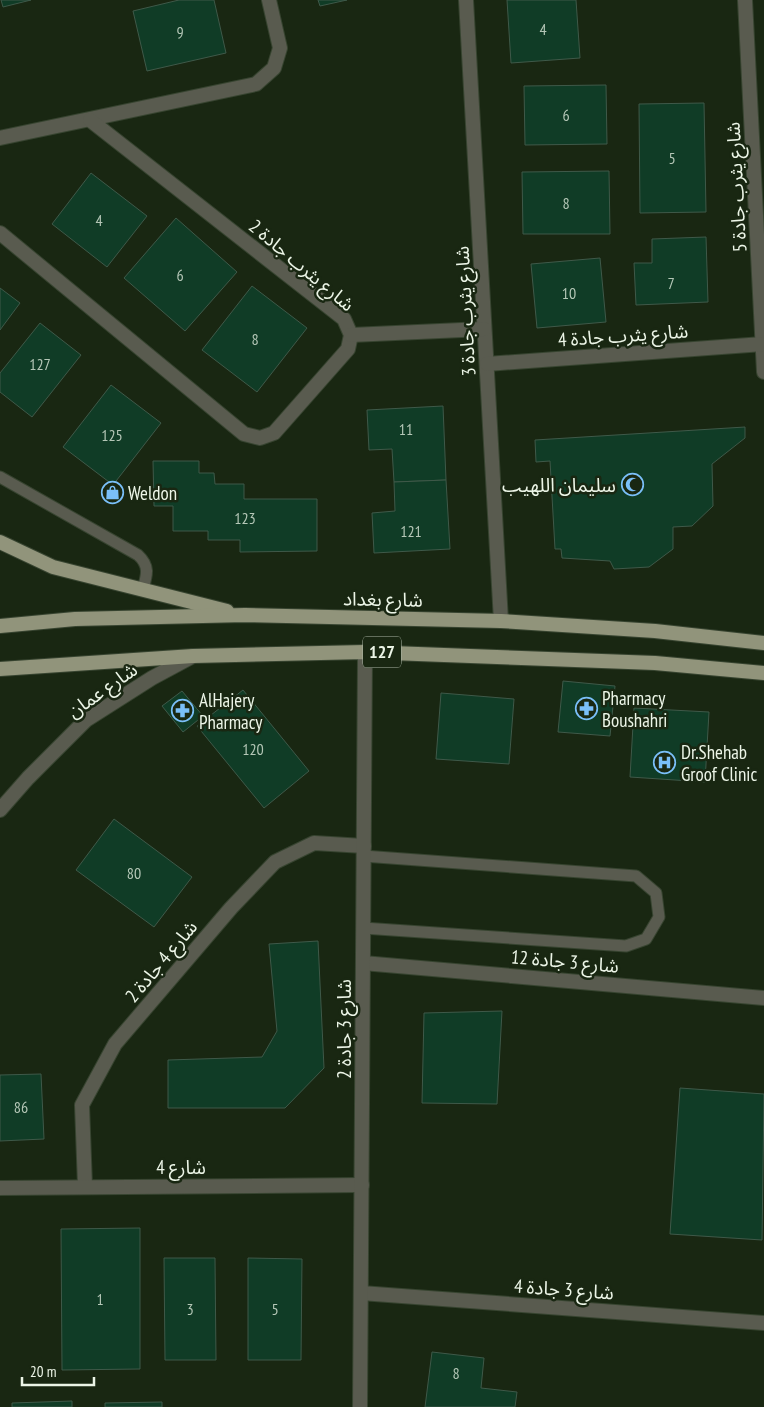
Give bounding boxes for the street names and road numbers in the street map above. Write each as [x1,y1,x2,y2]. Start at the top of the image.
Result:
street label: شارع يثرب جادة 5 [721,121,753,253]
street label: شارع يثرب جادة 2 [243,214,360,318]
street label: شارع يثرب جادة 3 [450,245,482,377]
street label: شارع يثرب جادة 4 [557,318,689,354]
street label: شارع بغداد [343,586,423,614]
road number: 127 [363,636,401,668]
street label: شارع عمان [62,657,143,724]
street label: شارع 4 جادة 2 [120,915,204,1008]
street label: شارع 3 جادة 12 [510,944,620,980]
street label: شارع 3 جادة 2 [332,979,358,1079]
street label: شارع 4 [156,1155,206,1181]
street label: شارع 3 جادة 4 [513,1274,615,1306]

